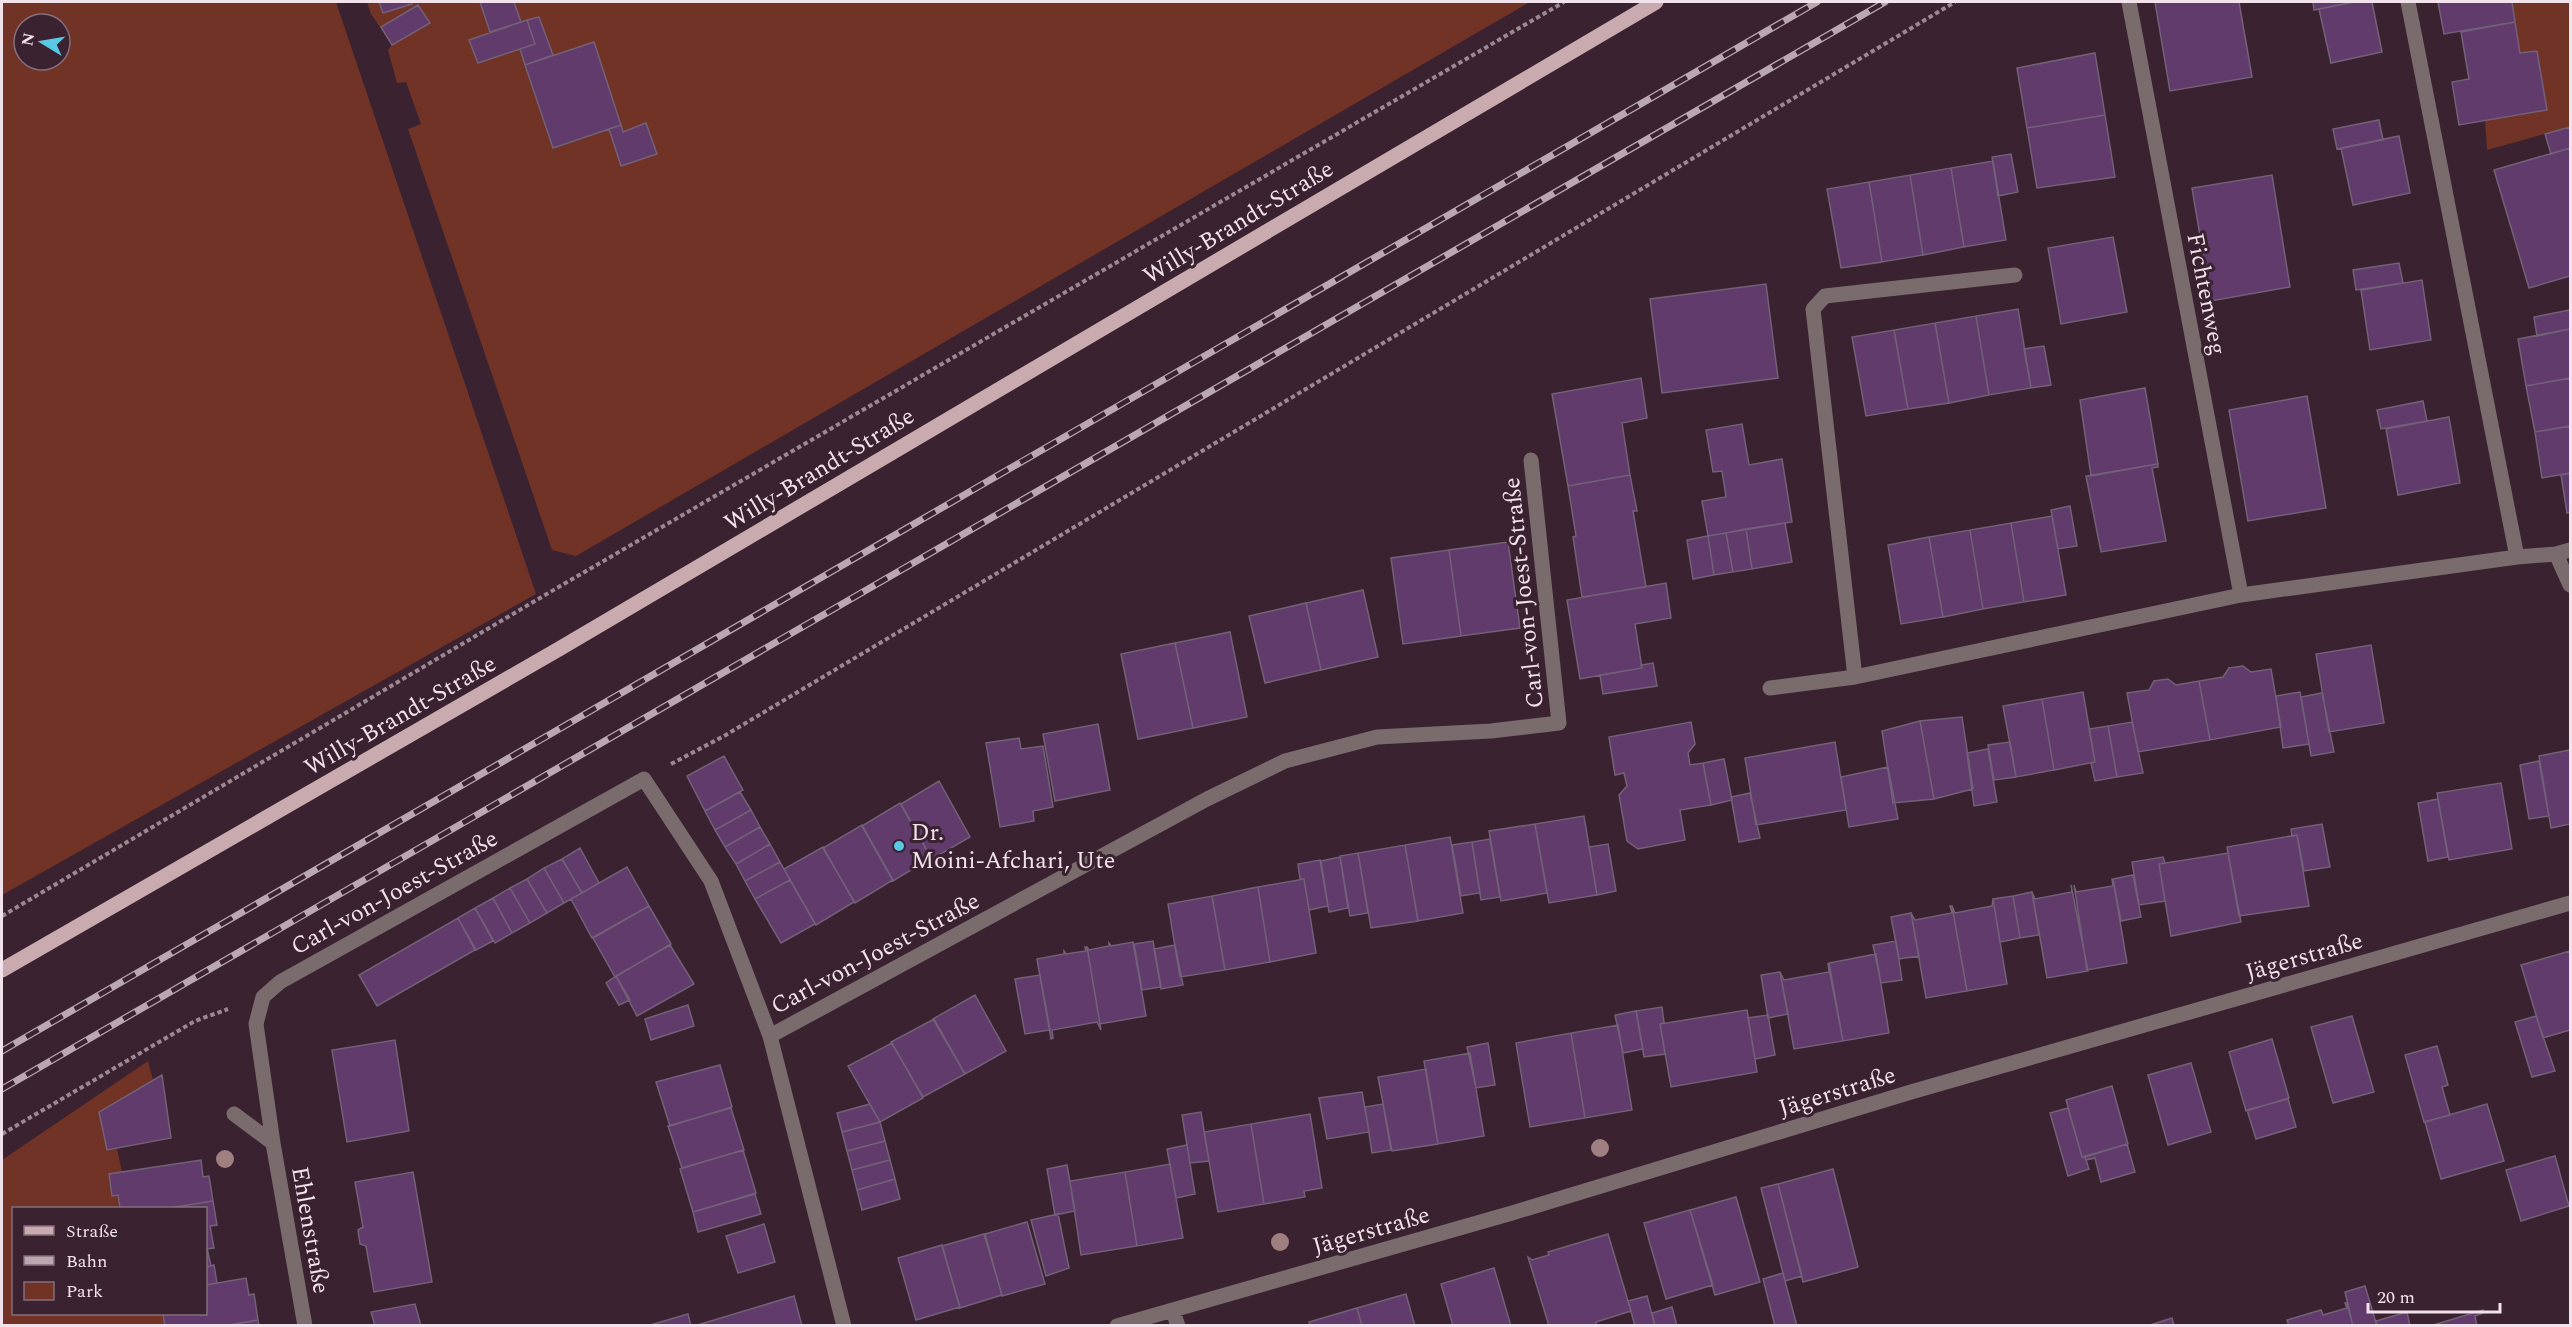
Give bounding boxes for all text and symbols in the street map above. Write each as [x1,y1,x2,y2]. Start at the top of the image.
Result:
north arrow [12,12,72,72]
text: N [15,31,41,48]
street label: Willy-Brandt-Straße [1136,152,1341,294]
street label: Fichtenweg [2177,230,2236,359]
street label: Willy-Brandt-Straße [717,399,922,541]
street label: Carl-von-Joest-Straße [1494,476,1554,710]
street label: Willy-Brandt-Straße [298,646,503,786]
place label: Dr. Moini-Afchari, Ute [911,815,1115,879]
street label: Carl-von-Joest-Straße [284,821,505,965]
marker: Dr. Moini-Afchari, Ute [892,839,906,853]
street label: Carl-von-Joest-Straße [765,884,986,1024]
street label: Jägerstraße [2241,923,2367,991]
street label: Jägerstraße [1774,1057,1900,1127]
street label: Ehlenstraße [281,1164,339,1297]
street label: Jägerstraße [1308,1197,1434,1265]
legend [12,1207,207,1315]
text: Straße [66,1218,118,1245]
text: Bahn [66,1248,108,1275]
scale bar [2368,1276,2500,1314]
text: Park [66,1278,103,1305]
text: 20 m [2377,1284,2415,1311]

